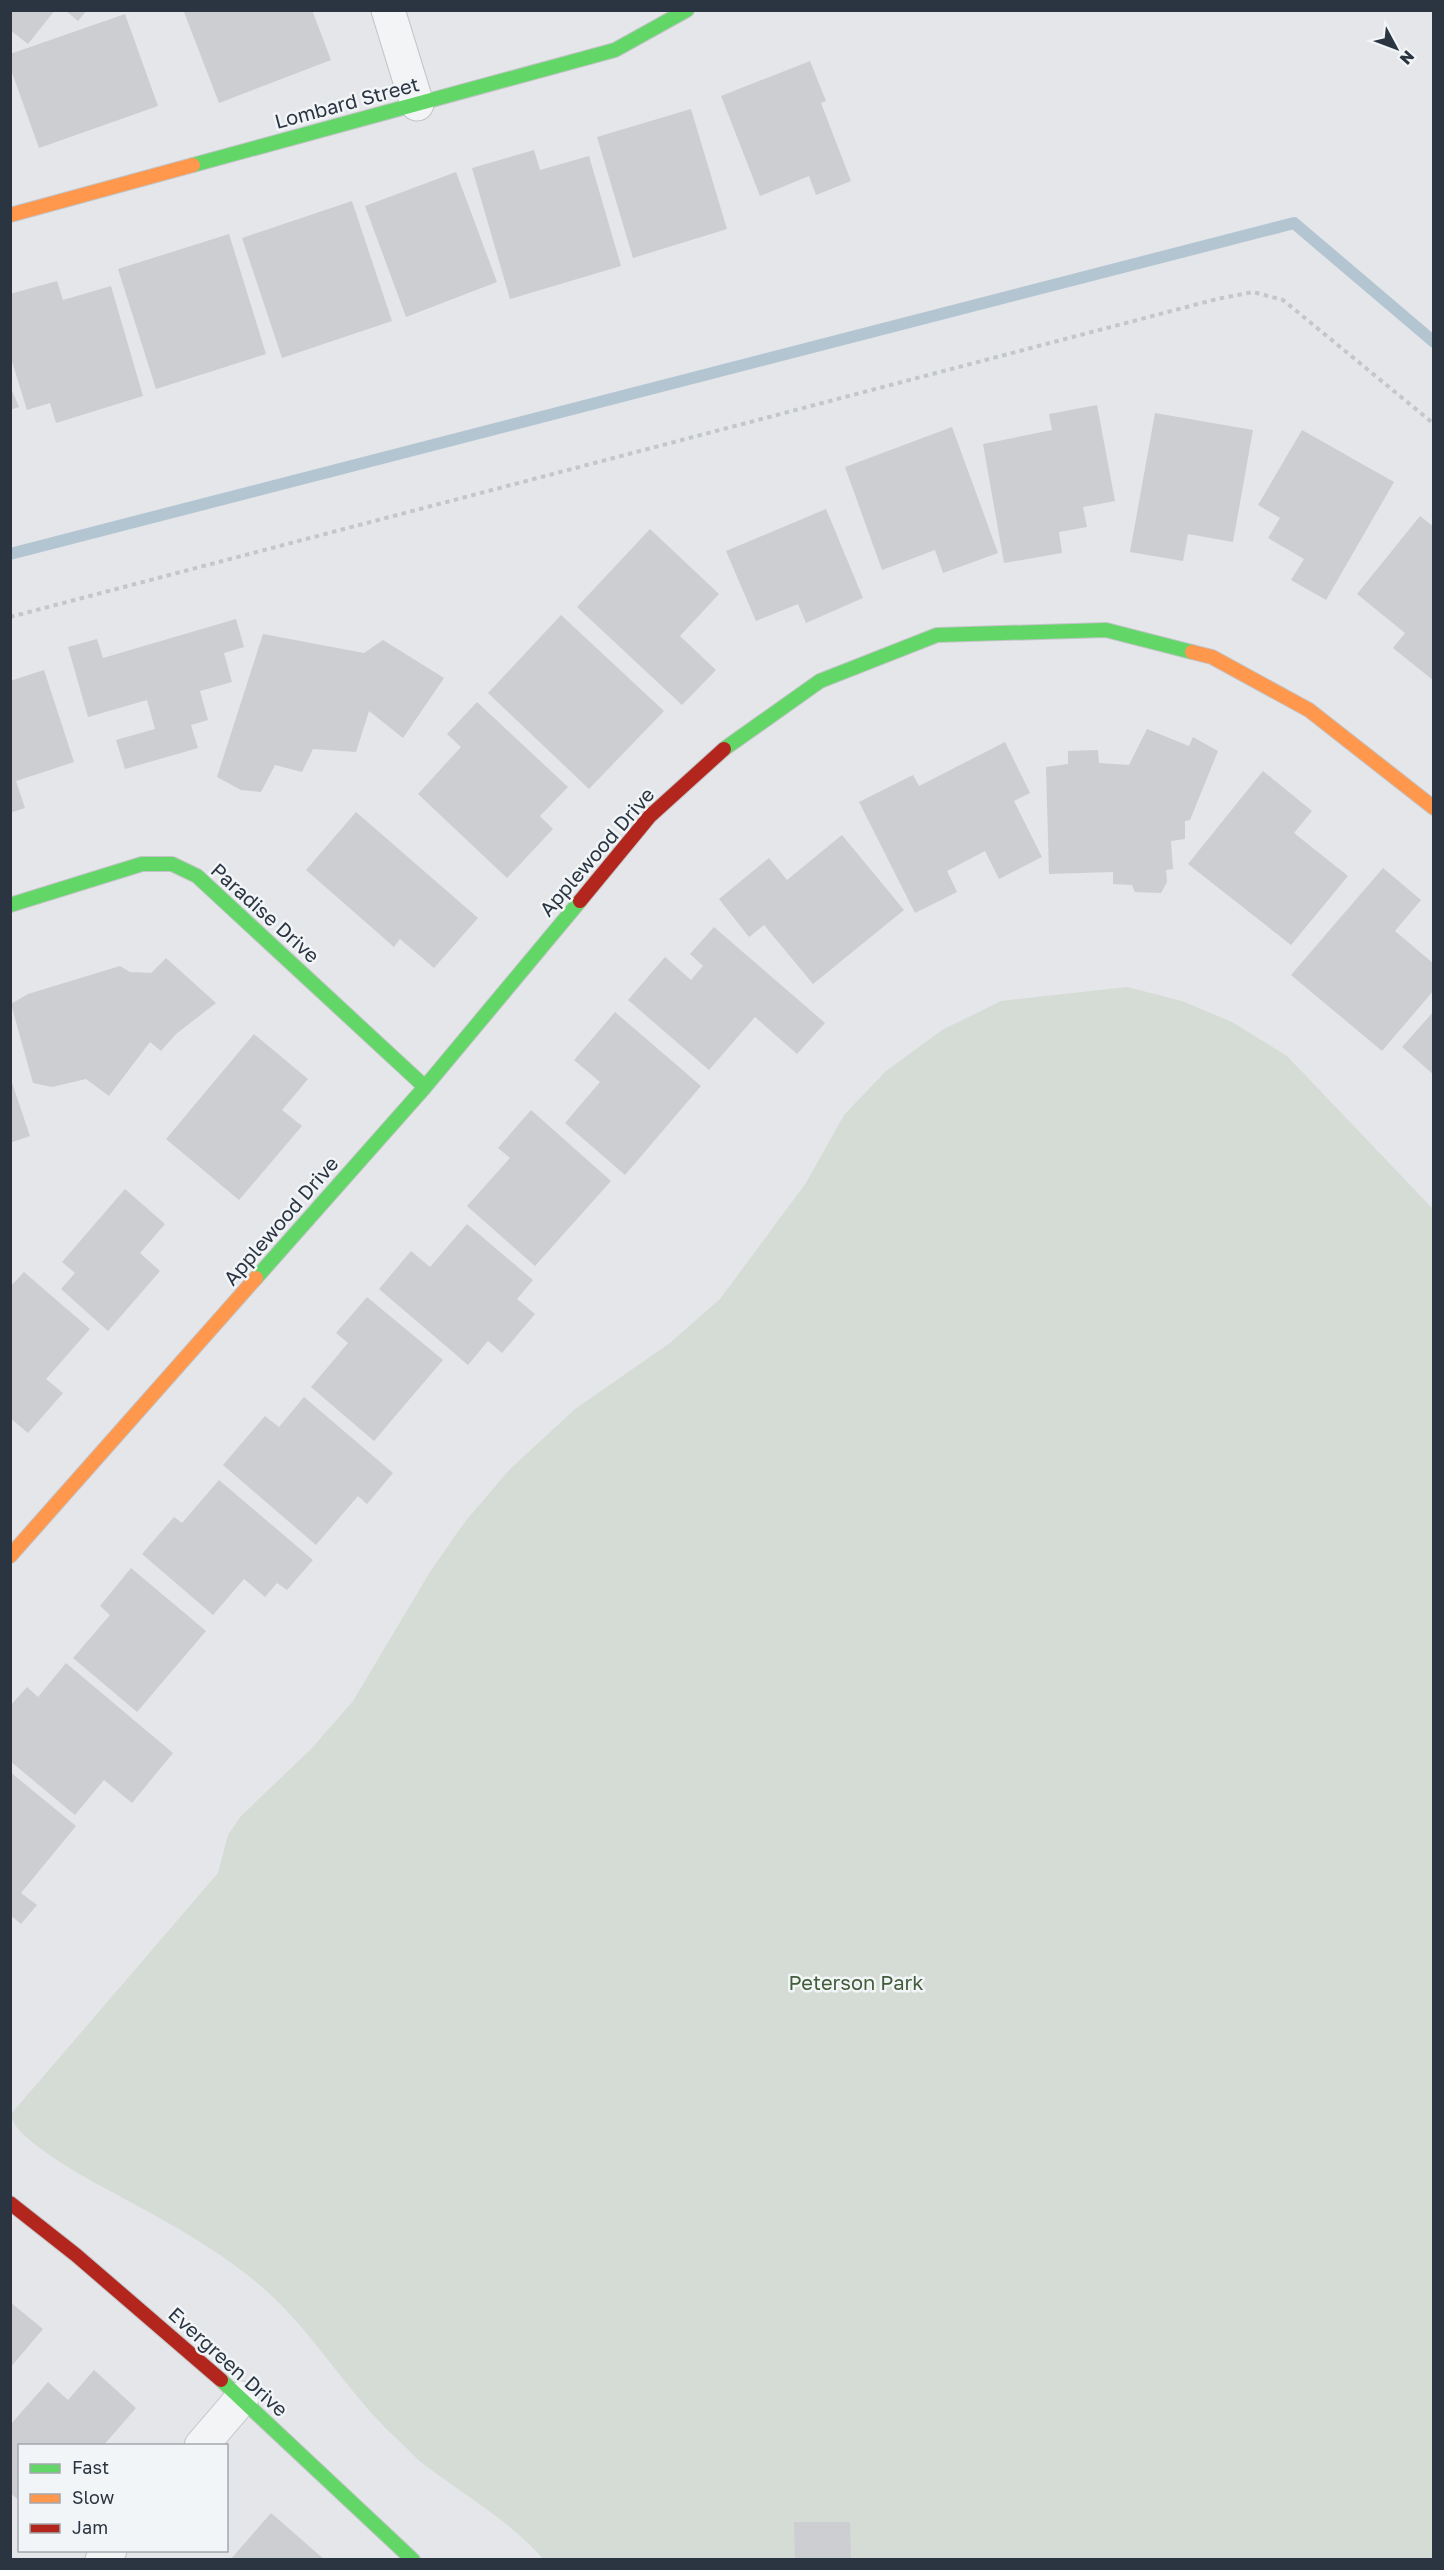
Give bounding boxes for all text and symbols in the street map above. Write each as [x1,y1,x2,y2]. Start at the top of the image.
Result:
north arrow [1366,18,1426,78]
text: N [1396,47,1419,69]
street label: Lombard Street [272,71,422,133]
street label: Applewood Drive [534,782,659,921]
street label: Paradise Drive [207,857,325,967]
street label: Applewood Drive [218,1151,343,1290]
park label: Peterson Park [788,1970,924,1994]
street label: Evergreen Drive [164,2301,293,2421]
legend [18,2444,228,2552]
text: Fast [72,2456,109,2478]
text: Slow [72,2486,115,2508]
text: Jam [72,2516,108,2538]

